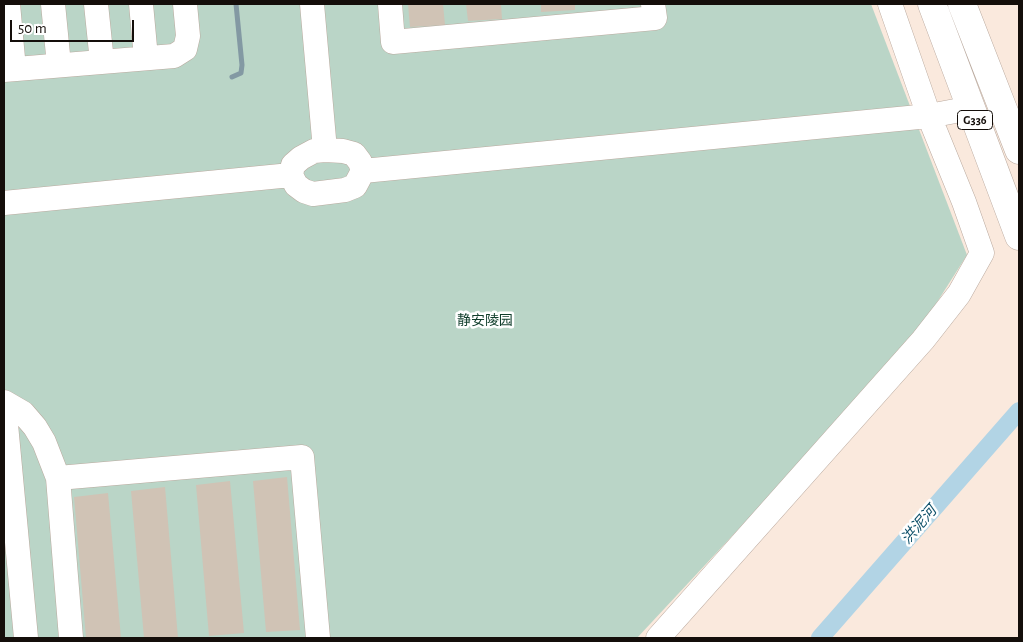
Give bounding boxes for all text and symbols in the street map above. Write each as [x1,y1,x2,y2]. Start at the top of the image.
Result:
scale bar [12,10,136,42]
text: 50 m [18,21,47,36]
road number: G336 [958,110,992,130]
park label: 静安陵园 [457,313,513,329]
water label: 洪泥河 [897,502,941,548]

